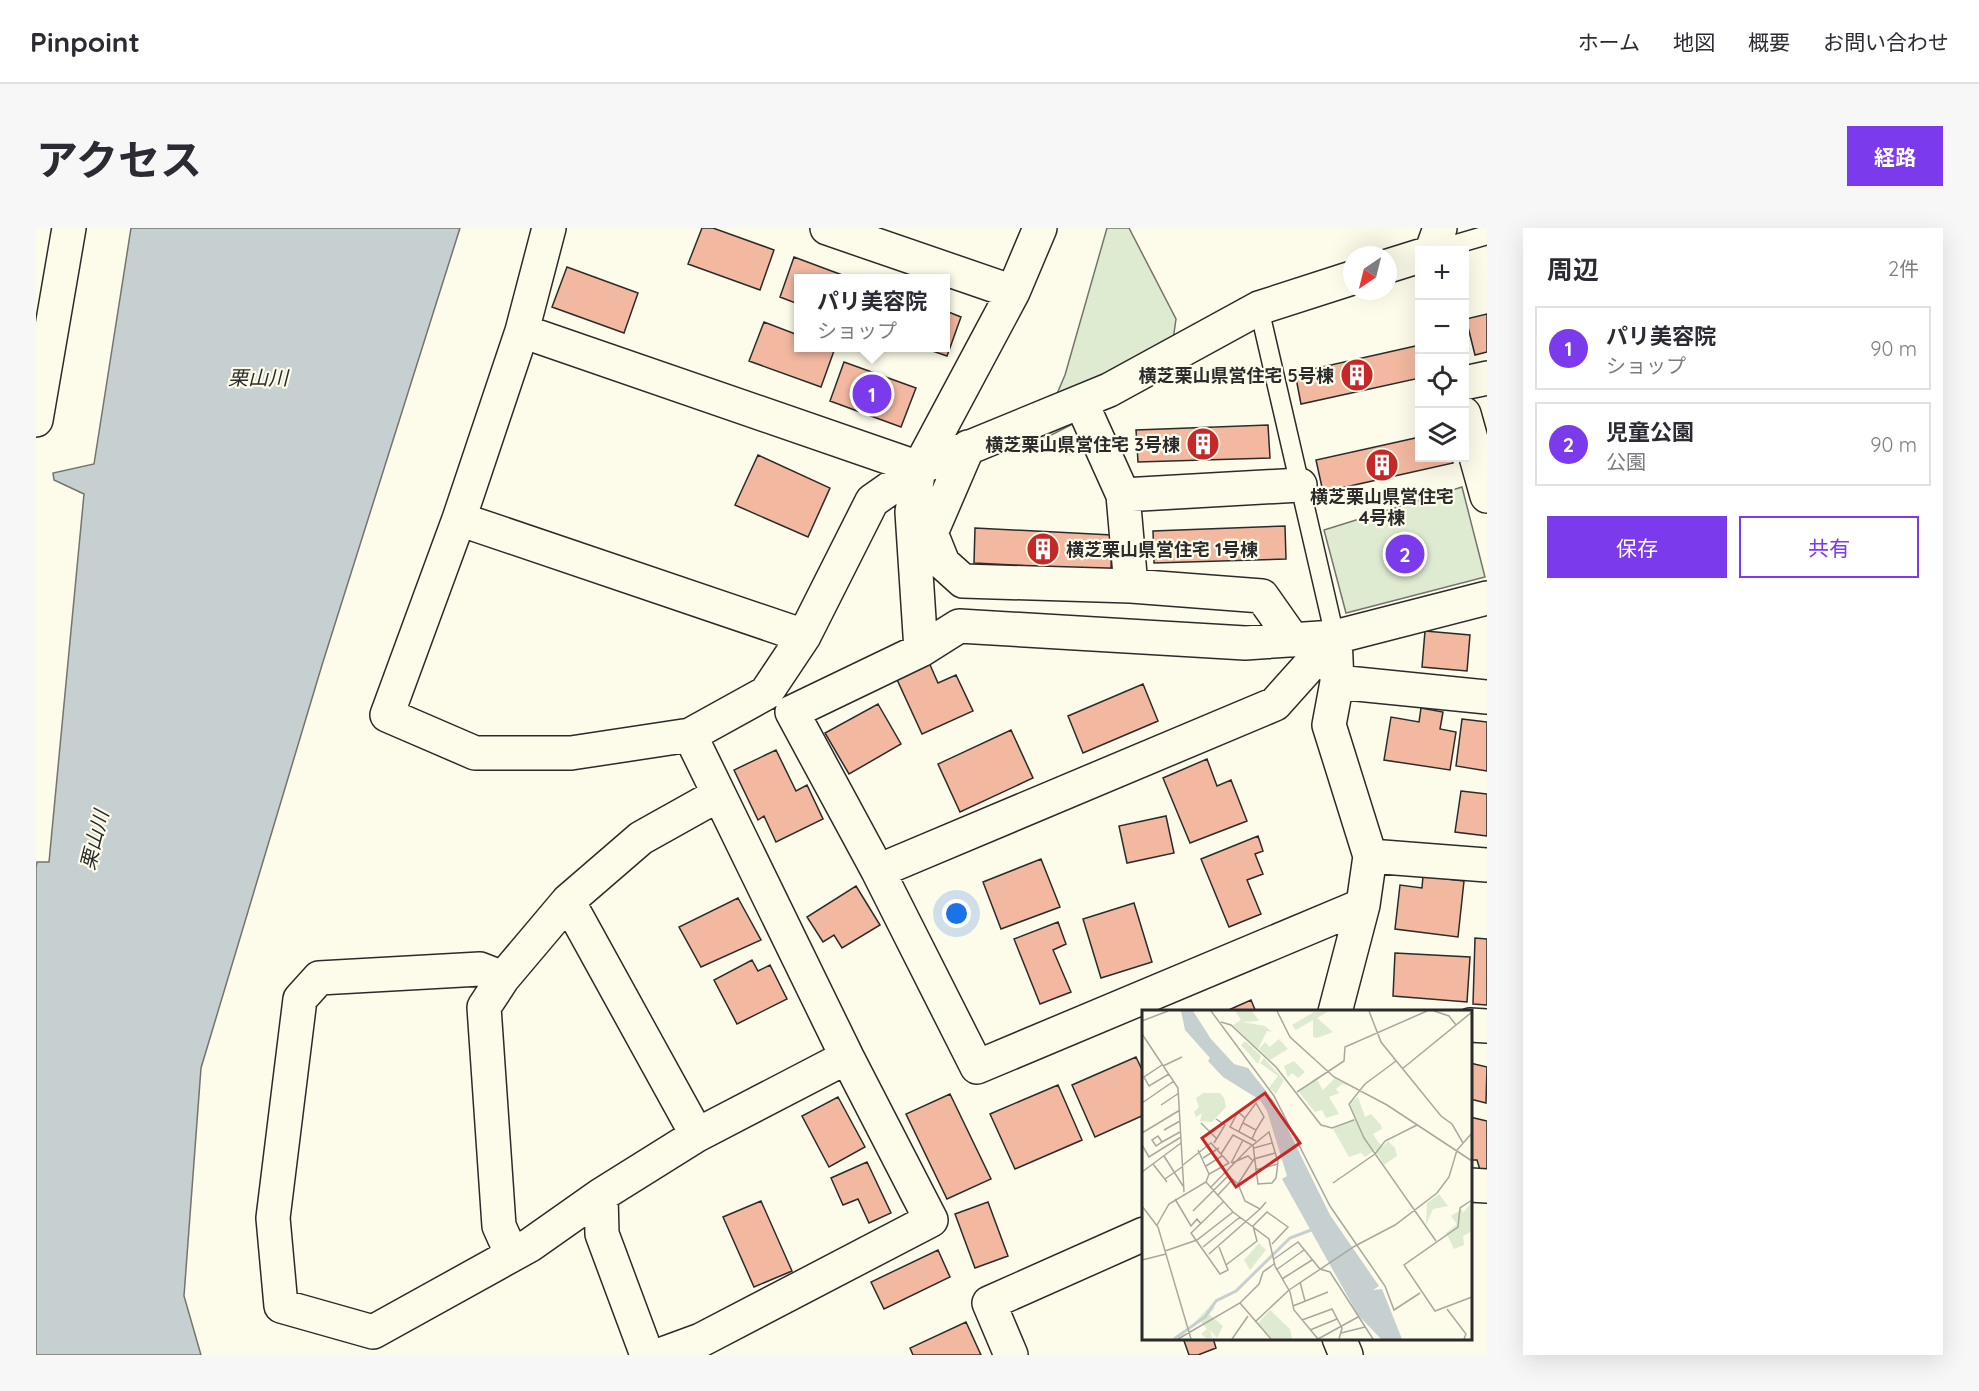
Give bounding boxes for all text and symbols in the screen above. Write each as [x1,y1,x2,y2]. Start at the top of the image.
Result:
text: Pinpoint [30,24,140,59]
text: ホーム [1578,29,1640,55]
text: 地図 [1673,29,1715,55]
text: 概要 [1748,29,1790,55]
text: お問い合わせ [1823,29,1949,55]
button: 経路 [1847,126,1943,186]
text: アクセス [36,133,202,186]
north arrow [1343,246,1397,300]
map controls [1415,246,1469,462]
button: + [1415,246,1469,300]
text: 周辺 [1547,253,1599,286]
text: 2件 [1888,256,1919,281]
popup [794,274,950,352]
text: パリ美容院 [817,287,927,315]
button: − [1415,300,1469,354]
text: ショップ [817,318,897,343]
text: パリ美容院 [1606,322,1716,350]
text: 1 [1565,336,1572,361]
text: 90 m [1870,336,1917,361]
text: ショップ [1606,353,1686,378]
button: locate [1415,354,1469,408]
building icon: 横芝栗山県営住宅 5号棟 [1339,357,1375,393]
place label: 横芝栗山県営住宅 5号棟 [1139,364,1334,387]
water label: 栗山川 [228,365,290,390]
pin: 1 [852,372,892,416]
button: layers [1415,408,1469,462]
text: 児童公園 [1606,418,1694,446]
building icon: 横芝栗山県営住宅 3号棟 [1185,426,1221,462]
text: 2 [1563,432,1574,457]
text: 90 m [1870,432,1917,457]
place label: 横芝栗山県営住宅 3号棟 [985,433,1180,456]
building icon: 横芝栗山県営住宅 4号棟 [1364,447,1400,483]
text: 公園 [1606,449,1646,474]
place label: 横芝栗山県営住宅 4号棟 [1310,485,1454,529]
button: 保存 [1547,516,1727,578]
button: 共有 [1739,516,1919,578]
building icon: 横芝栗山県営住宅 1号棟 [1025,531,1061,567]
pin: 2 [1386,532,1424,576]
place label: 横芝栗山県営住宅 1号棟 [1066,538,1258,561]
water label: 栗山川 [75,806,114,872]
your location [942,899,971,928]
inset map [1142,1010,1472,1340]

